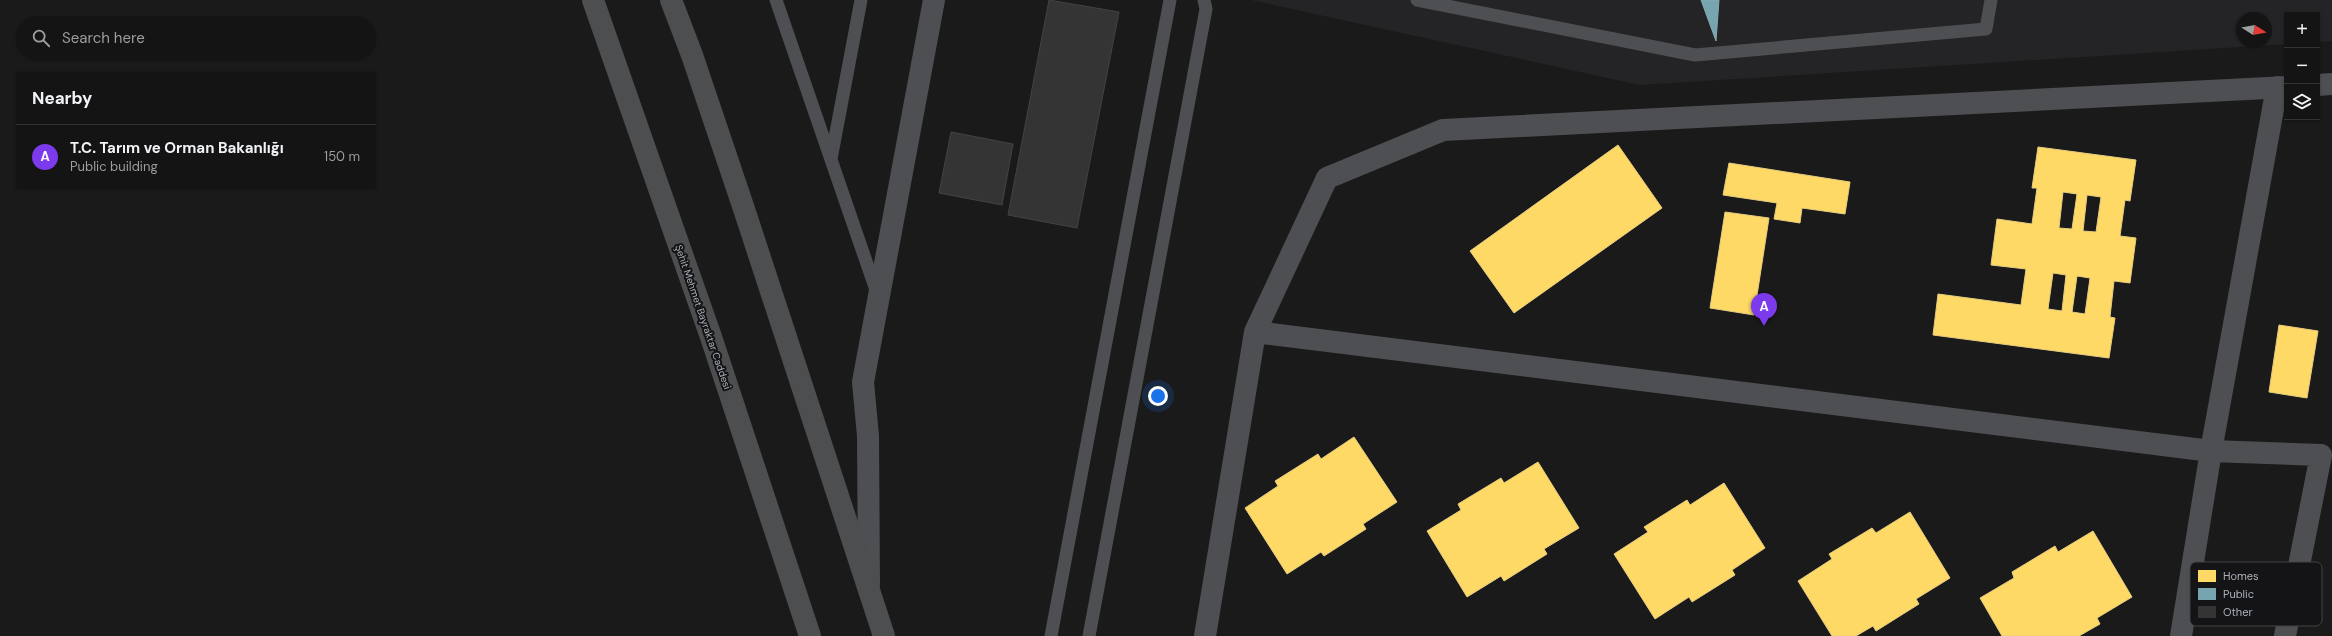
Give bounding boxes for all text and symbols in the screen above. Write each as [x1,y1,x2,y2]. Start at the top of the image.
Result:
north arrow [2236,12,2272,48]
map controls [2284,12,2320,120]
button: + [2284,12,2320,48]
search box [16,16,376,60]
icon: search [30,27,52,49]
text: Search here [62,28,145,48]
button: − [2284,48,2320,84]
button: layers [2284,84,2320,120]
text: Nearby [32,87,92,109]
text: T.C. Tarım ve Orman Bakanlığı [70,138,284,158]
text: A [40,148,50,165]
text: 150 m [324,148,360,165]
text: Public building [70,158,158,175]
street label: Şehit Mehmet Bayraktar Caddesi [672,243,734,391]
pin: A [1751,293,1777,326]
your location [1148,386,1168,406]
legend [2190,562,2322,626]
text: Homes [2223,569,2259,583]
text: Public [2223,587,2254,601]
text: Other [2223,605,2252,619]

